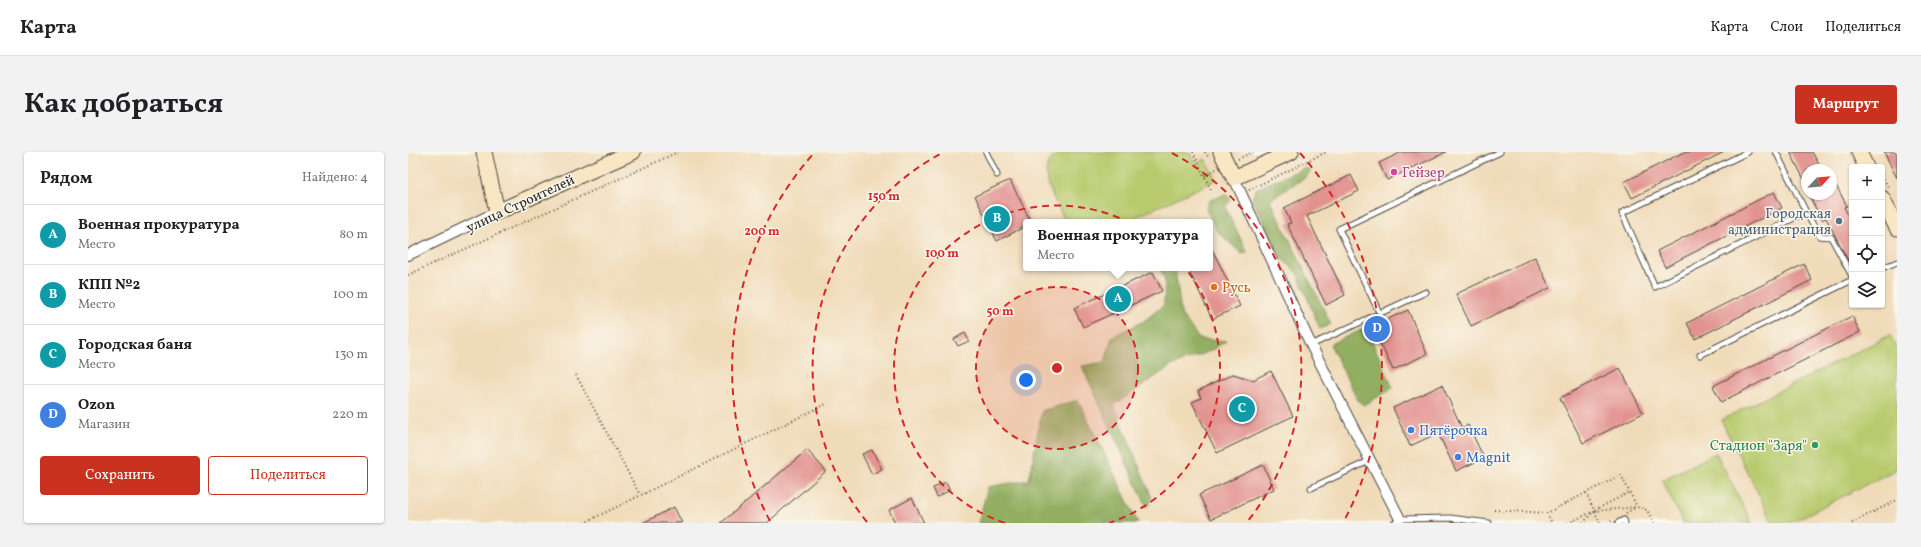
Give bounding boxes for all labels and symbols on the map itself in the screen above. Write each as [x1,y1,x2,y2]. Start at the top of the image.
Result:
place label: Гейзер [1402,164,1445,183]
north arrow [1801,164,1837,200]
marker: Гейзер [1389,167,1399,177]
street label: улица Строителей [463,171,578,238]
text: 150 m [868,189,900,205]
pin: B [984,204,1010,234]
place label: Городская администрация [1728,205,1831,240]
marker: Городская администрация [1834,216,1844,226]
text: 200 m [744,224,780,240]
text: 100 m [925,246,959,262]
place label: Русь [1222,279,1251,298]
marker: Русь [1209,282,1219,292]
pin: A [1105,284,1131,314]
text: 50 m [986,304,1014,320]
pin: D [1364,314,1390,344]
centre of rings [1050,361,1064,375]
your location [1016,370,1036,390]
pin: C [1229,394,1255,424]
place label: Пятёрочка [1419,422,1488,441]
marker: Пятёрочка [1406,425,1416,435]
place label: Стадион "Заря" [1710,437,1807,456]
marker: Стадион "Заря" [1810,440,1820,450]
place label: Magnit [1466,449,1511,468]
marker: Magnit [1453,452,1463,462]

